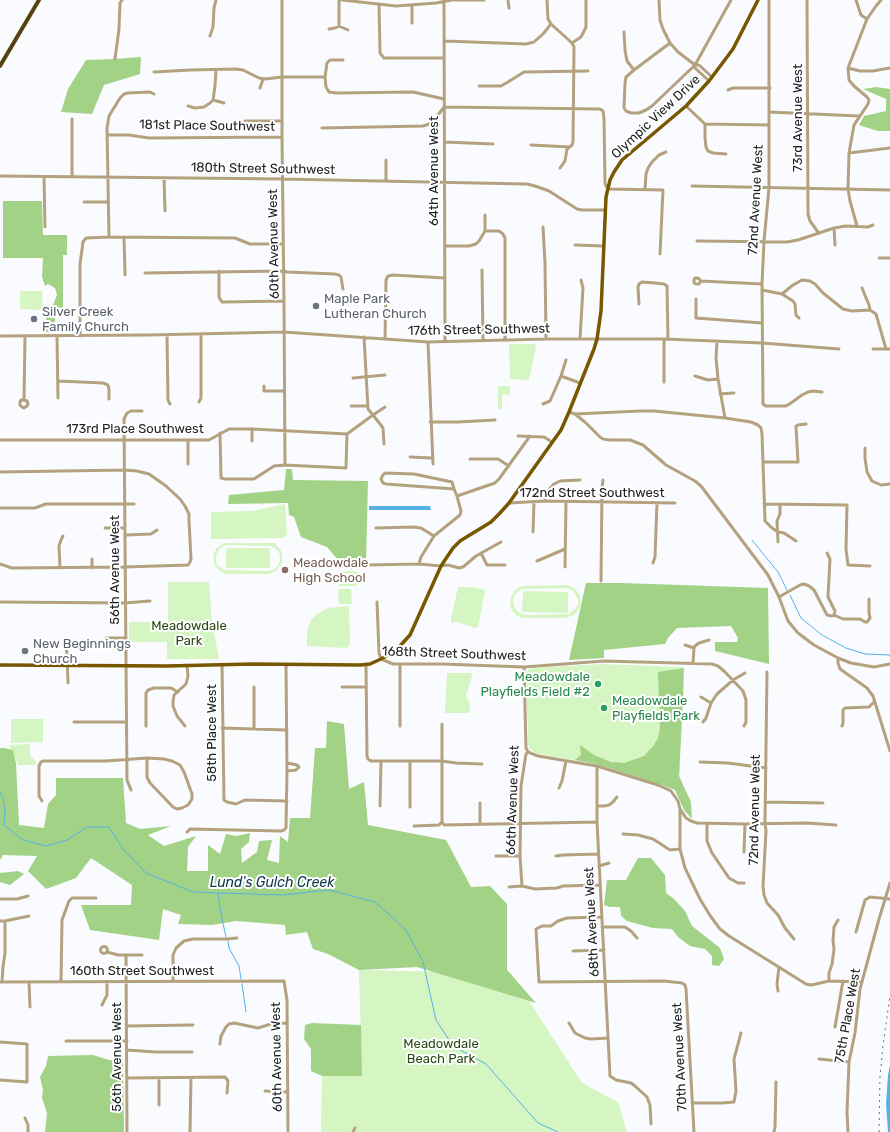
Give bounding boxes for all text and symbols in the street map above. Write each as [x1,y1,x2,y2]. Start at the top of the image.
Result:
street label: 73rd Avenue West [790,64,806,172]
street label: Olympic View Drive [608,72,704,162]
street label: 64th Avenue West [426,116,442,226]
street label: 181st Place Southwest [139,117,275,135]
street label: 72nd Avenue West [745,144,767,256]
street label: 180th Street Southwest [191,160,335,178]
street label: 60th Avenue West [265,189,283,299]
place label: Maple Park Lutheran Church [324,291,427,322]
marker: Maple Park Lutheran Church [311,301,321,311]
place label: Silver Creek Family Church [42,304,129,335]
marker: Silver Creek Family Church [29,314,39,324]
street label: 176th Street Southwest [408,321,550,339]
street label: 173rd Place Southwest [66,421,204,437]
street label: 172nd Street Southwest [520,485,664,501]
street label: 56th Avenue West [107,515,123,625]
place label: Meadowdale High School [293,555,368,586]
marker: Meadowdale High School [280,565,290,575]
park label: Meadowdale Park [151,618,227,649]
place label: New Beginnings Church [33,636,131,667]
street label: 168th Street Southwest [382,644,526,664]
marker: New Beginnings Church [20,646,30,656]
place label: Meadowdale Playfields Field #2 [480,669,590,700]
marker: Meadowdale Playfields Field #2 [593,679,603,689]
street label: 58th Place West [204,684,220,782]
place label: Meadowdale Playfields Park [612,693,700,724]
marker: Meadowdale Playfields Park [599,703,609,713]
street label: 66th Avenue West [503,745,523,855]
street label: 72nd Avenue West [746,754,764,866]
street label: 68th Avenue West [581,867,603,977]
water label: Lund's Gulch Creek [210,875,334,891]
street label: 160th Street Southwest [70,963,214,979]
street label: 75th Place West [832,967,864,1065]
street label: 56th Avenue West [109,1002,125,1112]
street label: 60th Avenue West [268,1002,286,1112]
street label: 70th Avenue West [669,1002,691,1112]
park label: Meadowdale Beach Park [403,1036,479,1067]

